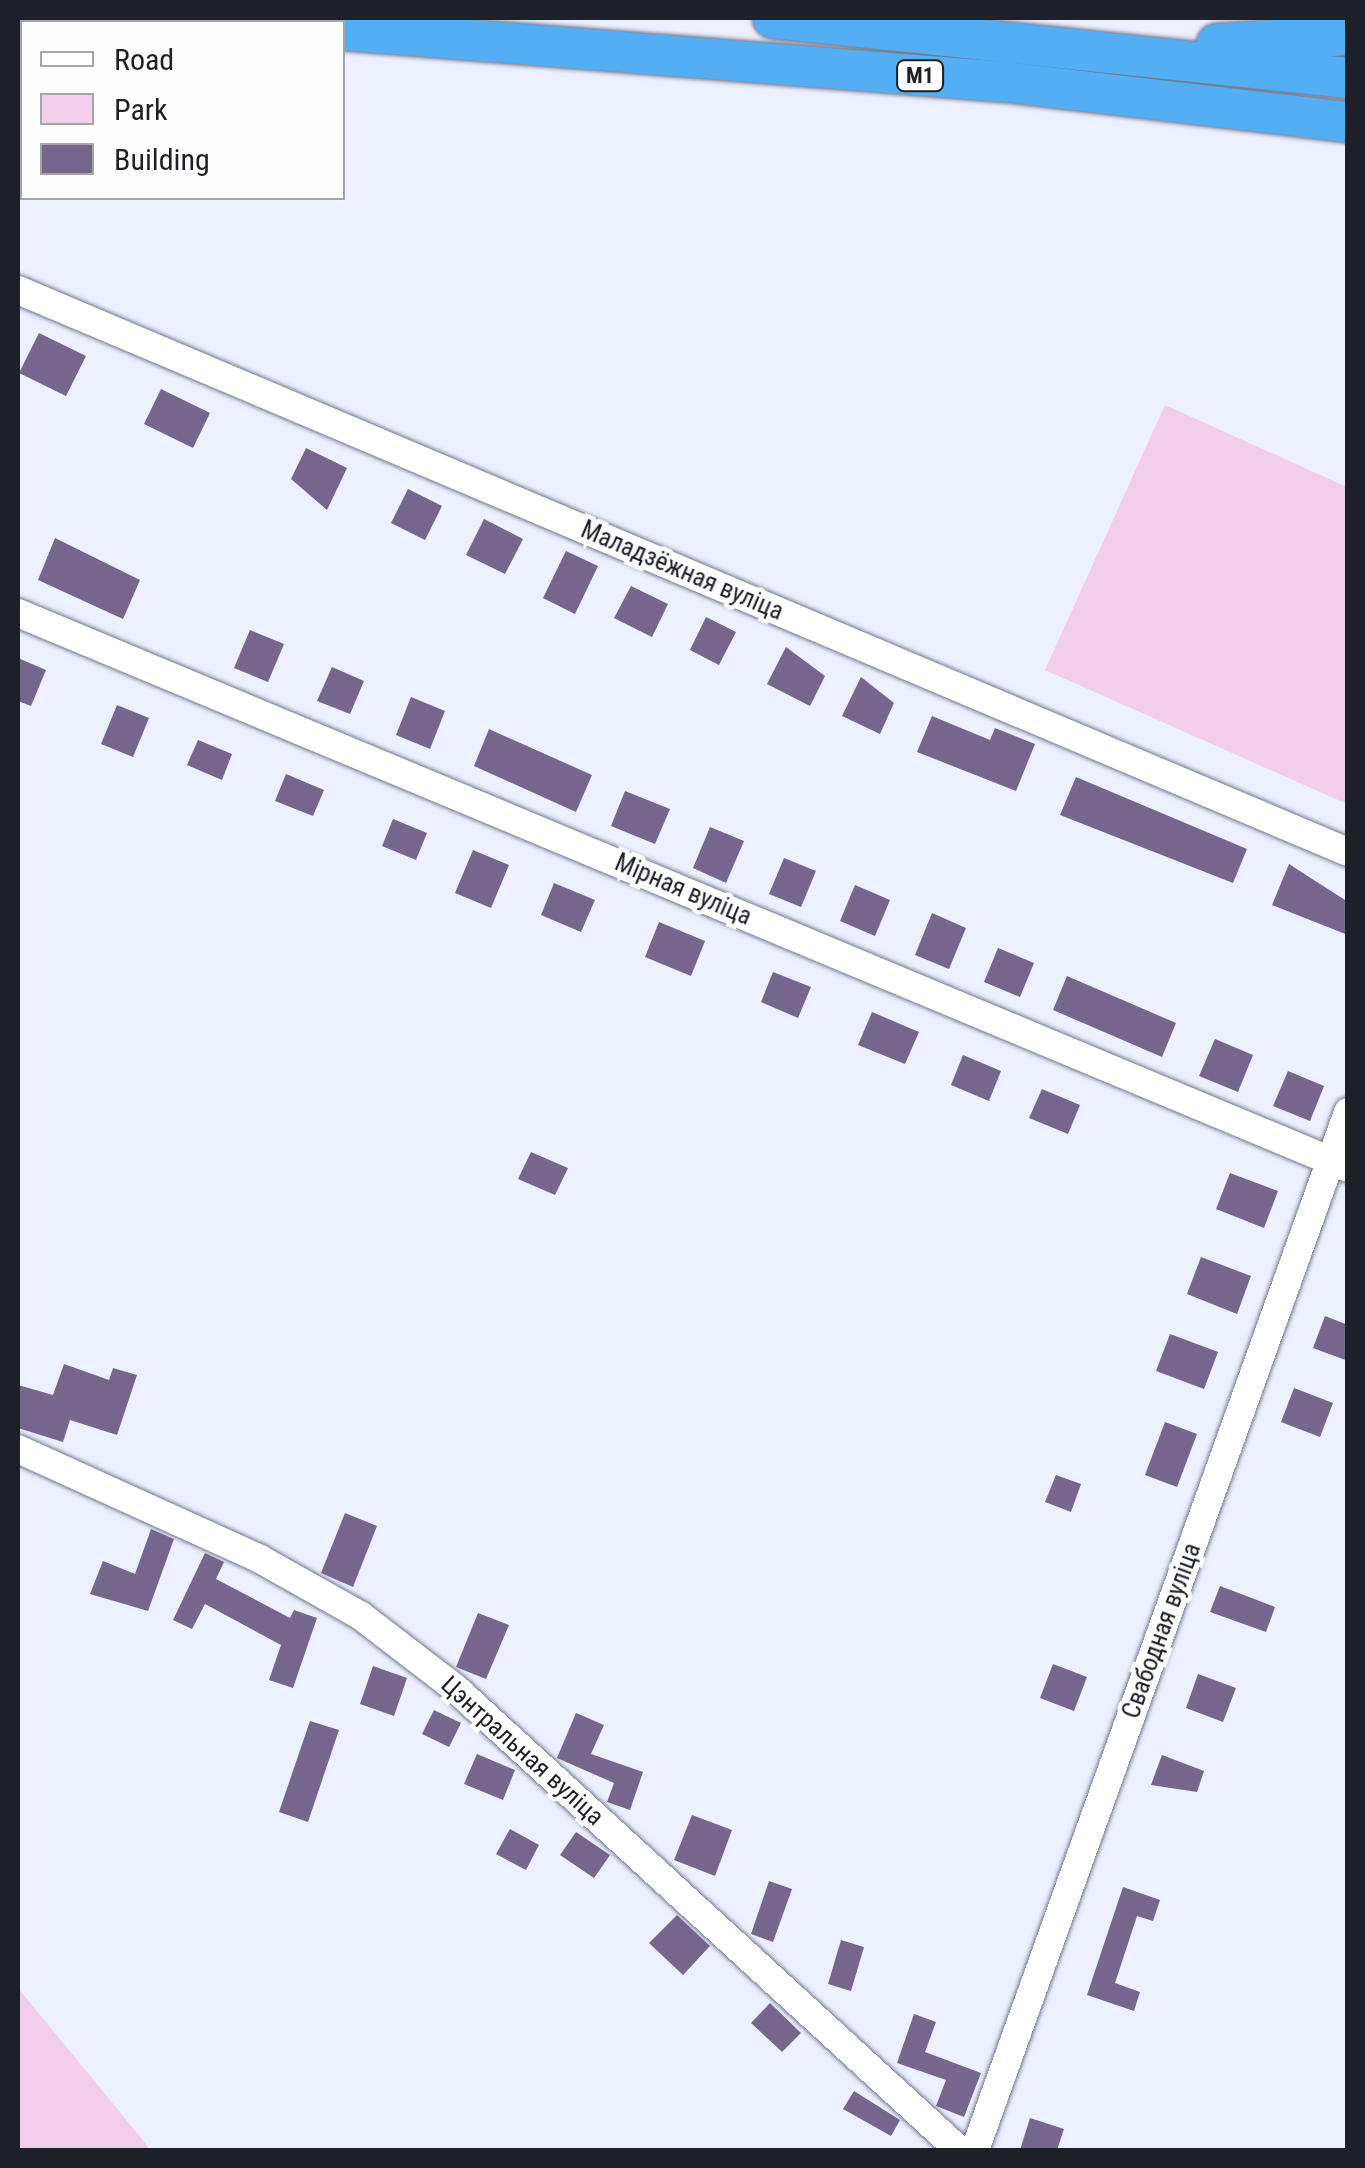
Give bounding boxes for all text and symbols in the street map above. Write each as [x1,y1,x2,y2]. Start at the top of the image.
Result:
legend [20,20,345,200]
text: Road [114,42,174,77]
road number: М1 [895,59,945,93]
text: Park [114,92,168,127]
text: Building [114,142,210,177]
street label: Маладзёжная вуліца [576,515,788,627]
street label: Мірная вуліца [610,848,756,932]
street label: Свабодная вуліца [1116,1539,1208,1723]
street label: Цэнтральная вуліца [434,1670,610,1832]

